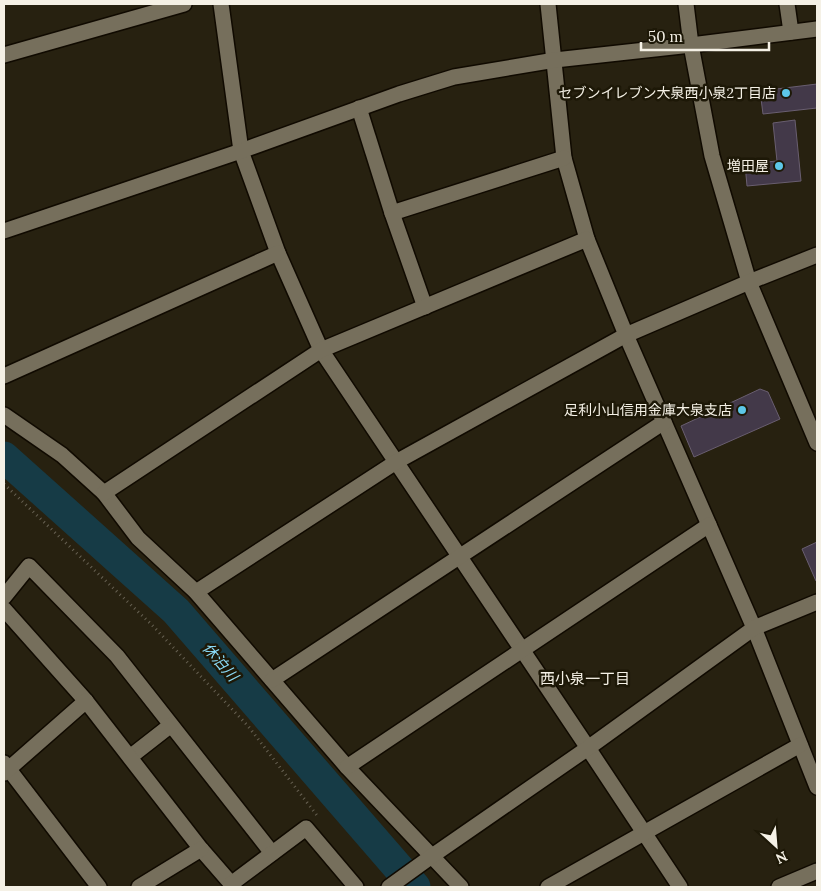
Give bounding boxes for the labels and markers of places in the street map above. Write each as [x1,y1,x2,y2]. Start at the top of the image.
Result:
place label: セブンイレブン大泉西小泉2丁目店 [558,84,776,102]
marker: セブンイレブン大泉西小泉2丁目店 [780,87,792,99]
place label: 増田屋 [727,157,769,175]
marker: 増田屋 [773,160,785,172]
place label: 足利小山信用金庫大泉支店 [564,401,732,419]
marker: 足利小山信用金庫大泉支店 [736,404,748,416]

